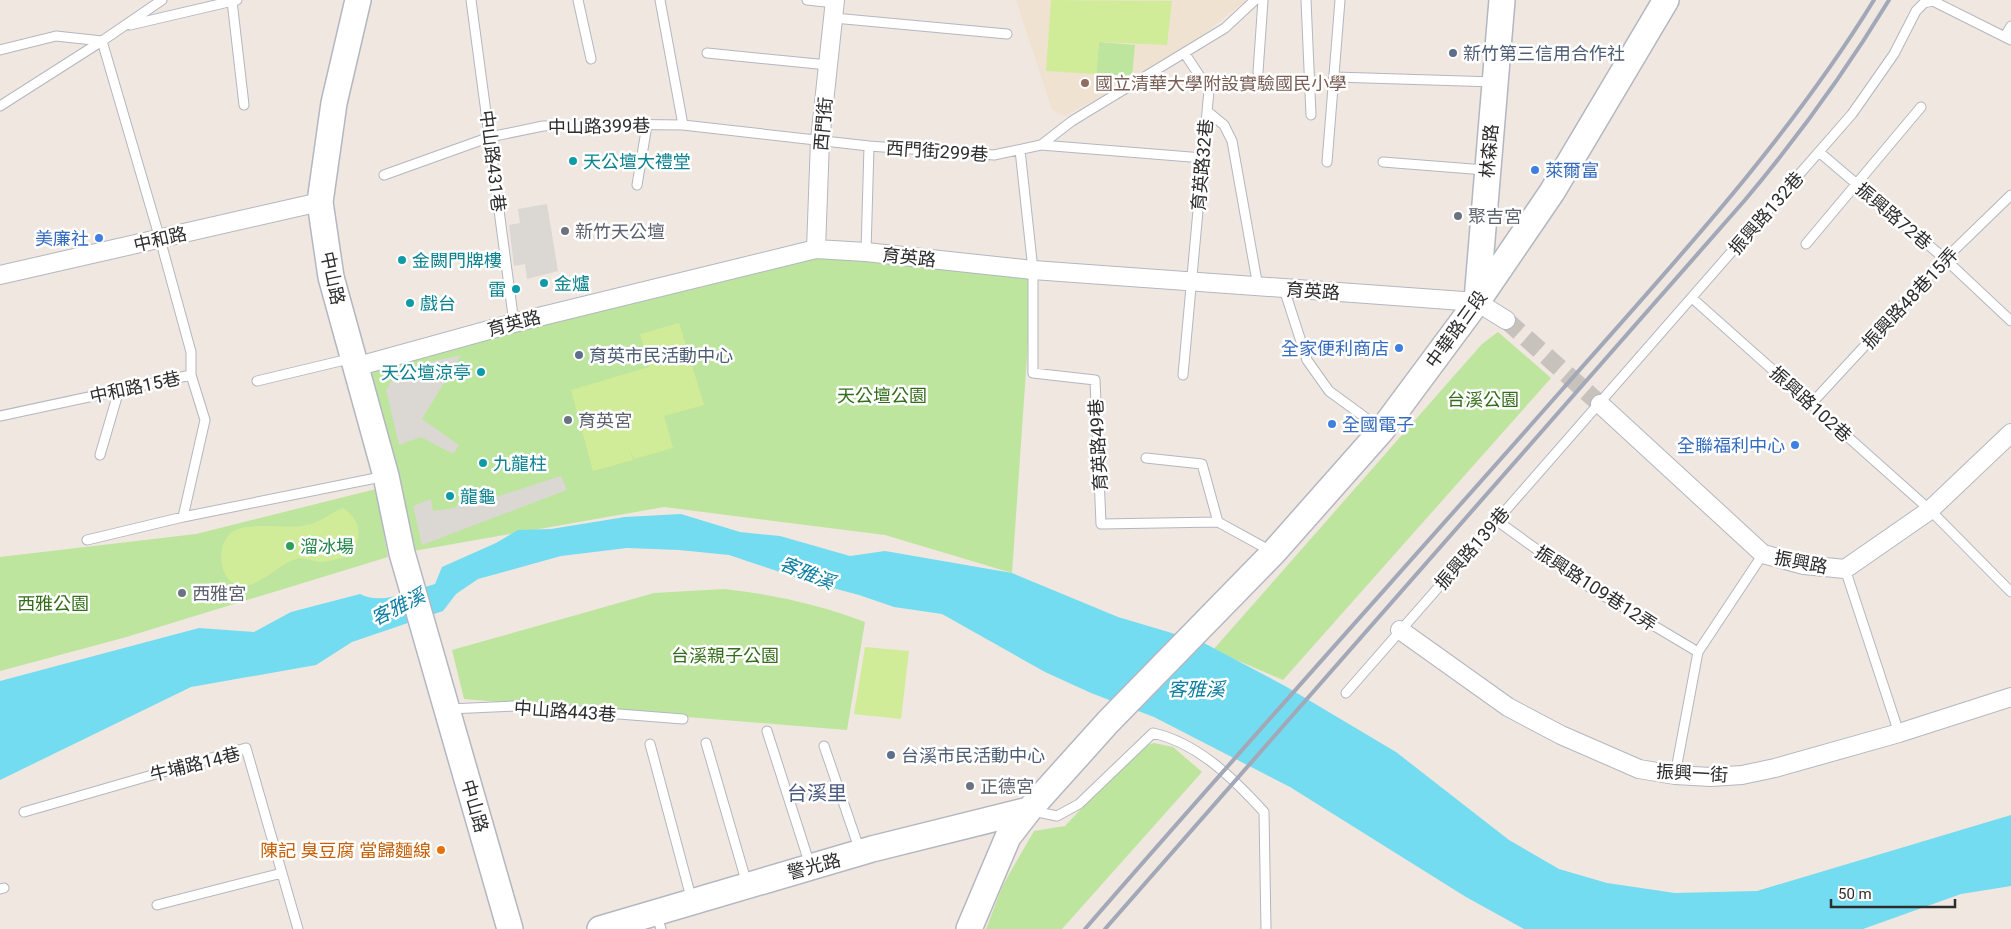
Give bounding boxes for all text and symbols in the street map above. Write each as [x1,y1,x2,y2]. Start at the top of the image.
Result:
place label: 新竹第三信用合作社 [1463,43,1625,64]
marker: 新竹第三信用合作社 [1447,47,1459,59]
place label: 國立清華大學附設實驗國民小學 [1095,73,1347,94]
marker: 國立清華大學附設實驗國民小學 [1079,77,1091,89]
street label: 西門街 [810,96,836,152]
street label: 中山路431巷 [476,109,510,213]
street label: 中山路399巷 [548,115,650,137]
street label: 育英路32巷 [1188,118,1216,212]
street label: 林森路 [1476,123,1502,179]
street label: 西門街299巷 [885,137,989,165]
place label: 天公壇大禮堂 [583,151,691,172]
marker: 天公壇大禮堂 [567,155,579,167]
place label: 萊爾富 [1545,160,1599,181]
marker: 萊爾富 [1529,164,1541,176]
street label: 振興路132巷 [1724,167,1808,259]
street label: 振興路72巷 [1852,178,1936,254]
place label: 聚吉宮 [1468,206,1522,227]
marker: 聚吉宮 [1452,210,1464,222]
place label: 新竹天公壇 [575,221,665,242]
street label: 中和路 [131,223,189,255]
marker: 新竹天公壇 [559,225,571,237]
place label: 美廉社 [35,228,89,249]
marker: 美廉社 [93,232,105,244]
street label: 振興路48巷15弄 [1858,243,1962,353]
street label: 育英路 [881,244,937,270]
street label: 中山路 [317,249,349,307]
place label: 金闕門牌樓 [412,250,502,271]
marker: 金闕門牌樓 [396,254,408,266]
place label: 金爐 [554,273,590,294]
marker: 金爐 [538,277,550,289]
place label: 雷 [488,279,506,300]
street label: 育英路 [1285,279,1341,303]
marker: 雷 [510,283,522,295]
street label: 中華路三段 [1421,286,1491,372]
place label: 戲台 [420,293,456,314]
marker: 戲台 [404,297,416,309]
street label: 育英路 [485,306,543,340]
place label: 全家便利商店 [1281,338,1389,359]
marker: 全家便利商店 [1393,342,1405,354]
place label: 育英市民活動中心 [589,345,733,366]
marker: 育英市民活動中心 [573,349,585,361]
place label: 天公壇涼亭 [381,362,471,383]
street label: 振興路102巷 [1766,362,1856,446]
marker: 天公壇涼亭 [475,366,487,378]
street label: 中和路15巷 [88,367,182,407]
park label: 天公壇公園 [837,385,927,406]
park label: 台溪公園 [1447,389,1519,410]
street label: 育英路49巷 [1085,398,1111,492]
place label: 育英宮 [578,410,632,431]
marker: 育英宮 [562,414,574,426]
place label: 全國電子 [1342,414,1414,435]
marker: 全國電子 [1326,418,1338,430]
place label: 全聯福利中心 [1677,435,1785,456]
marker: 全聯福利中心 [1789,439,1801,451]
place label: 九龍柱 [493,453,547,474]
marker: 九龍柱 [477,457,489,469]
place label: 龍龜 [460,486,496,507]
marker: 龍龜 [444,490,456,502]
street label: 振興路139巷 [1430,502,1514,594]
place label: 溜冰場 [300,536,354,557]
marker: 溜冰場 [284,540,296,552]
street label: 振興路109巷12弄 [1531,541,1661,635]
street label: 振興路 [1772,547,1830,577]
water label: 客雅溪 [776,552,841,595]
water label: 客雅溪 [367,582,431,630]
place label: 西雅宮 [192,583,246,604]
marker: 西雅宮 [176,587,188,599]
park label: 西雅公園 [17,593,89,614]
park label: 台溪親子公園 [671,645,779,666]
water label: 客雅溪 [1167,678,1227,701]
street label: 中山路443巷 [513,697,617,725]
street label: 牛埔路14巷 [148,743,242,785]
place label: 台溪市民活動中心 [901,745,1045,766]
marker: 台溪市民活動中心 [885,749,897,761]
street label: 振興一街 [1655,761,1729,785]
place label: 正德宮 [980,776,1034,797]
street label: 中山路 [457,777,493,835]
marker: 正德宮 [964,780,976,792]
district label: 台溪里 [787,781,847,805]
place label: 陳記 臭豆腐 當歸麵線 [260,840,431,861]
marker: 陳記 臭豆腐 當歸麵線 [435,844,447,856]
street label: 警光路 [785,849,843,883]
scale bar [1831,876,1955,908]
text: 50 m [1838,885,1872,903]

